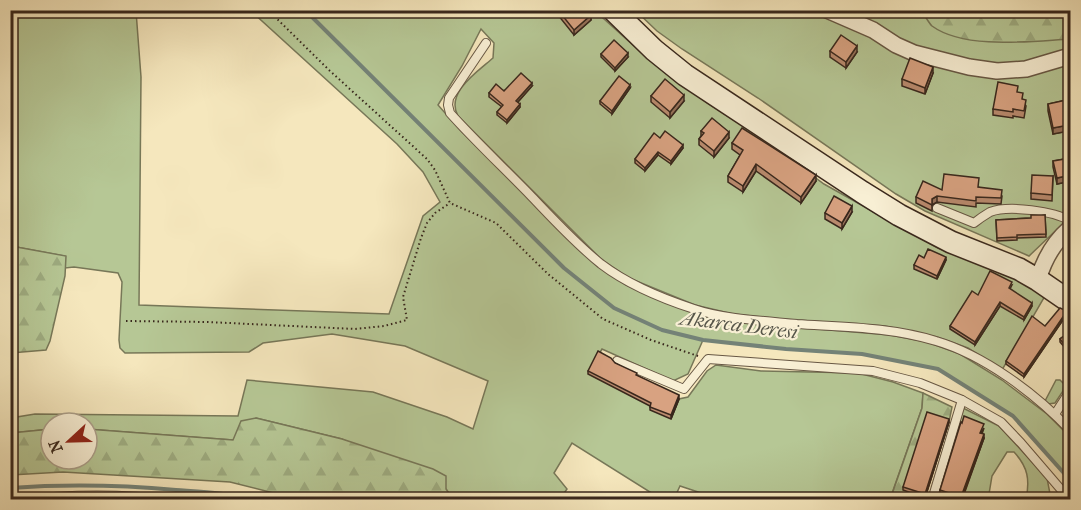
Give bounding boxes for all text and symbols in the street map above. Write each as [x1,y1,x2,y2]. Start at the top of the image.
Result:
water label: Akarca Deresi [676,306,800,344]
north arrow [39,411,99,471]
text: N [44,436,67,456]

